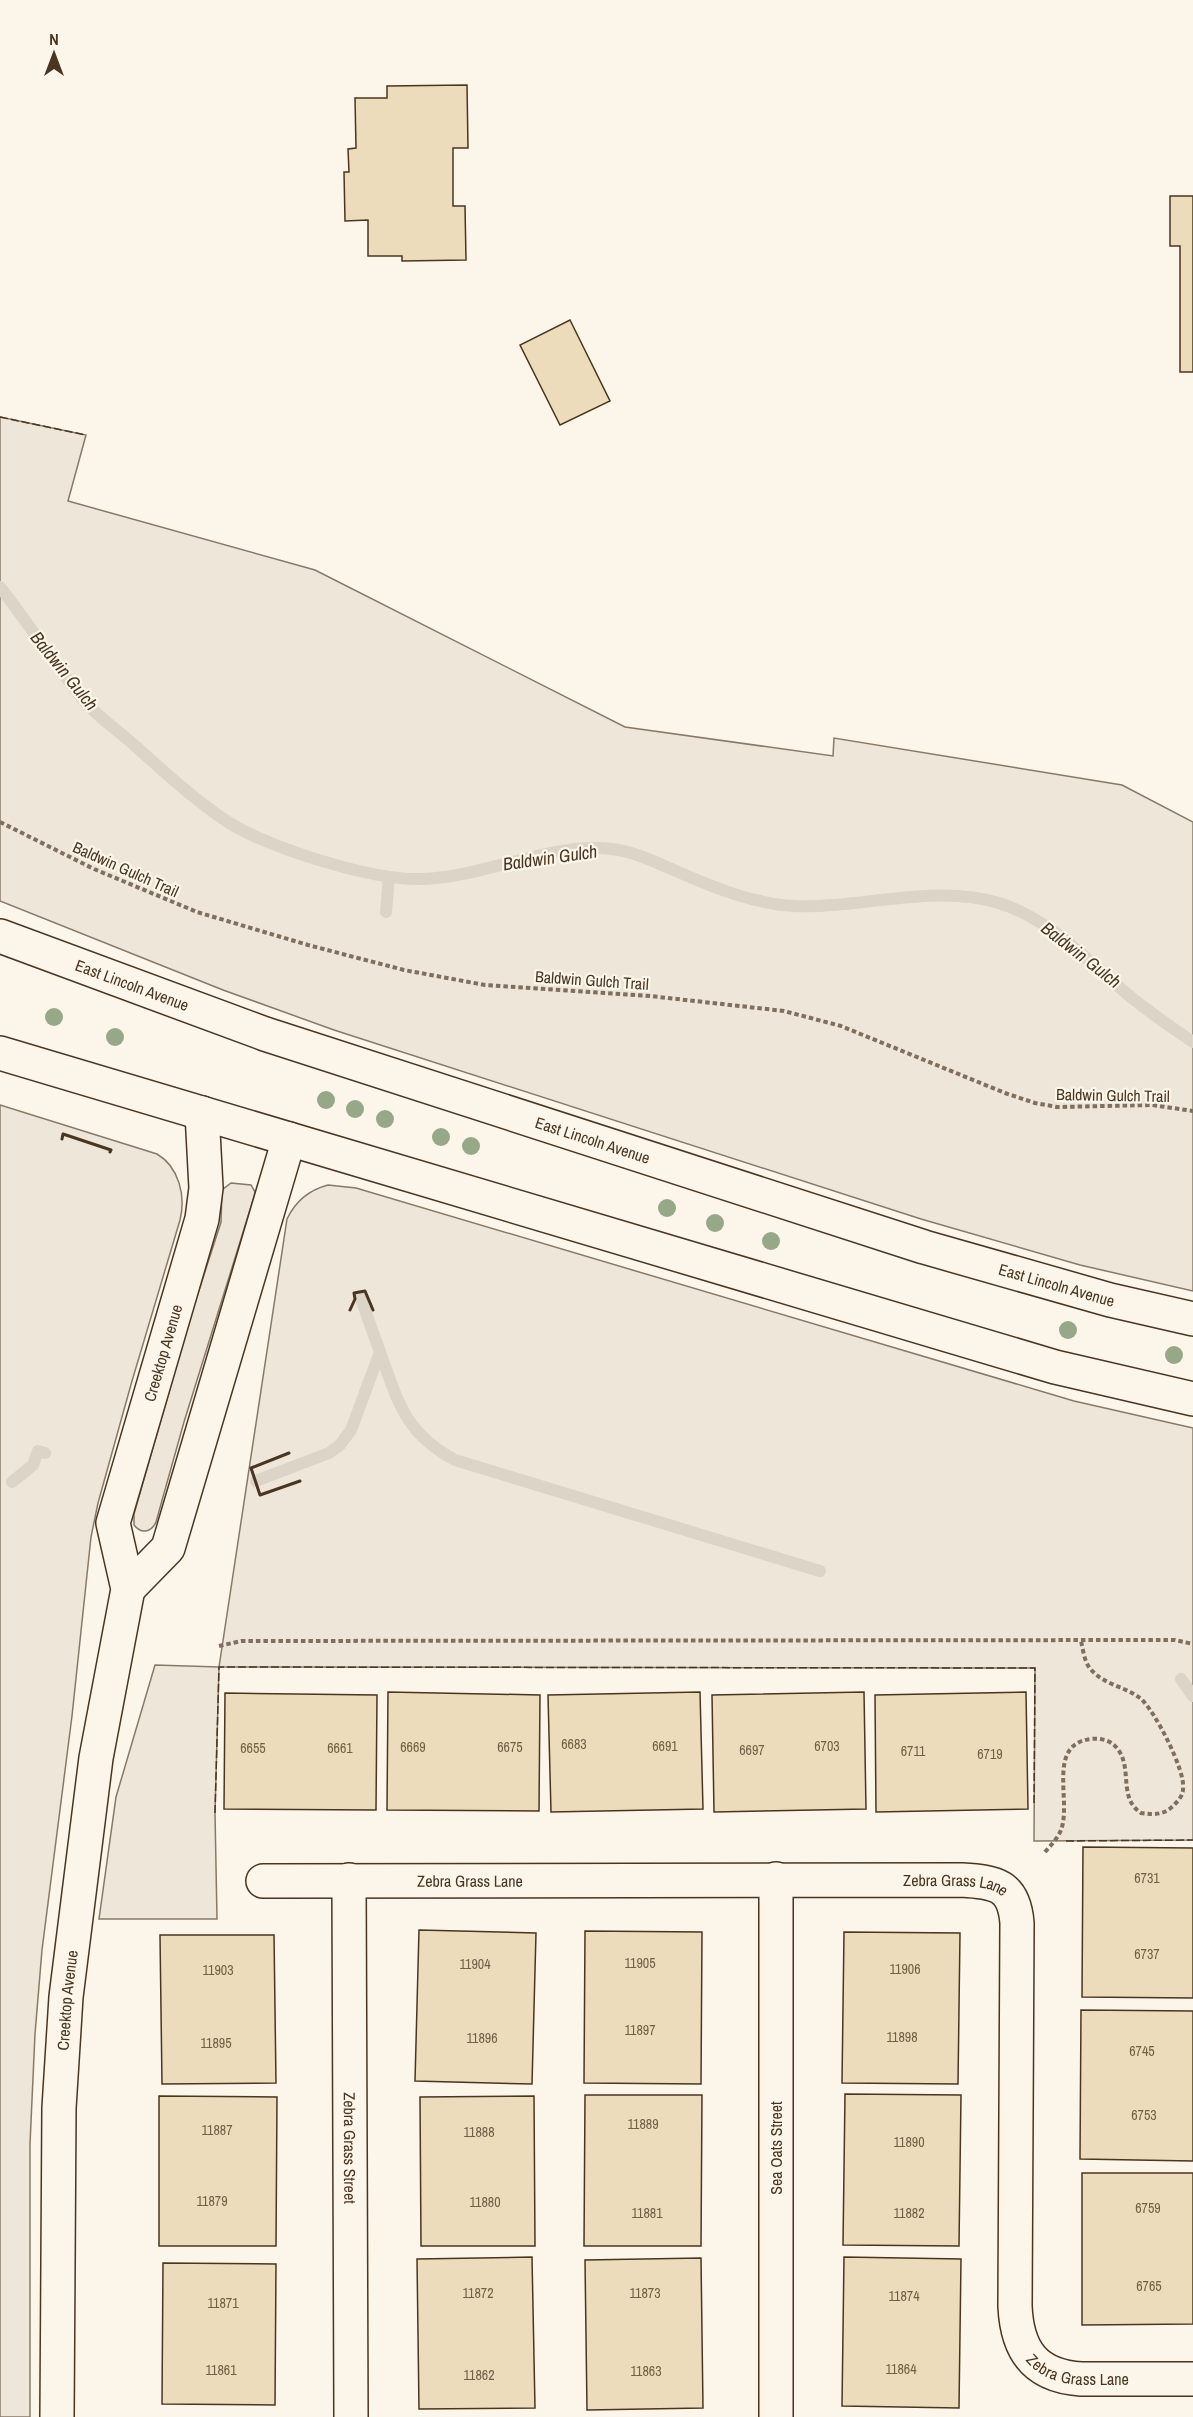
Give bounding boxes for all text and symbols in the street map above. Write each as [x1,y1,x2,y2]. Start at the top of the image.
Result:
north arrow [24,24,84,84]
text: N [49,28,59,50]
water label: Baldwin Gulch [25,626,104,716]
street label: Baldwin Gulch Trail [70,836,183,902]
water label: Baldwin Gulch [501,839,599,877]
water label: Baldwin Gulch [1036,915,1127,994]
street label: East Lincoln Avenue [72,954,192,1016]
street label: Baldwin Gulch Trail [534,965,650,995]
street label: Baldwin Gulch Trail [1056,1083,1170,1107]
street label: East Lincoln Avenue [533,1111,653,1169]
street label: East Lincoln Avenue [996,1258,1117,1312]
street label: Creektop Avenue [138,1302,187,1404]
house number: 6683 [561,1735,587,1753]
house number: 6691 [652,1737,678,1755]
house number: 6703 [814,1737,840,1755]
house number: 6669 [400,1738,426,1756]
house number: 6675 [497,1738,523,1756]
house number: 6655 [240,1739,266,1757]
house number: 6661 [327,1739,353,1757]
house number: 6697 [739,1741,765,1759]
house number: 6711 [901,1742,926,1760]
house number: 6719 [977,1745,1003,1763]
street label: Zebra Grass Lane [903,1869,1013,1901]
house number: 6731 [1134,1869,1160,1887]
street label: Zebra Grass Lane [417,1870,523,1892]
house number: 6737 [1134,1945,1160,1963]
street label: Creektop Avenue [52,1949,83,2051]
house number: 11905 [624,1954,656,1972]
house number: 11904 [459,1955,491,1973]
house number: 11906 [889,1960,921,1978]
house number: 11903 [202,1961,234,1979]
house number: 11897 [624,2021,656,2039]
house number: 11898 [886,2028,918,2046]
house number: 11896 [466,2029,498,2047]
house number: 11895 [200,2034,232,2052]
house number: 6745 [1129,2042,1155,2060]
street label: Zebra Grass Street [339,2092,361,2204]
street label: Sea Oats Street [765,2101,787,2195]
house number: 6753 [1131,2106,1157,2124]
house number: 11889 [627,2115,659,2133]
house number: 11887 [201,2121,233,2139]
house number: 11888 [463,2123,495,2141]
house number: 11890 [893,2133,925,2151]
house number: 11879 [196,2192,228,2210]
house number: 11880 [469,2193,501,2211]
house number: 6759 [1135,2199,1161,2217]
house number: 11881 [631,2204,663,2222]
house number: 11882 [893,2204,925,2222]
house number: 6765 [1136,2277,1162,2295]
house number: 11872 [462,2284,494,2302]
house number: 11873 [629,2284,661,2302]
house number: 11874 [888,2287,920,2305]
house number: 11871 [207,2294,239,2312]
street label: Zebra Grass Lane [1021,2349,1129,2390]
house number: 11864 [885,2360,917,2378]
house number: 11861 [205,2361,237,2379]
house number: 11863 [630,2362,662,2380]
house number: 11862 [463,2366,495,2384]

